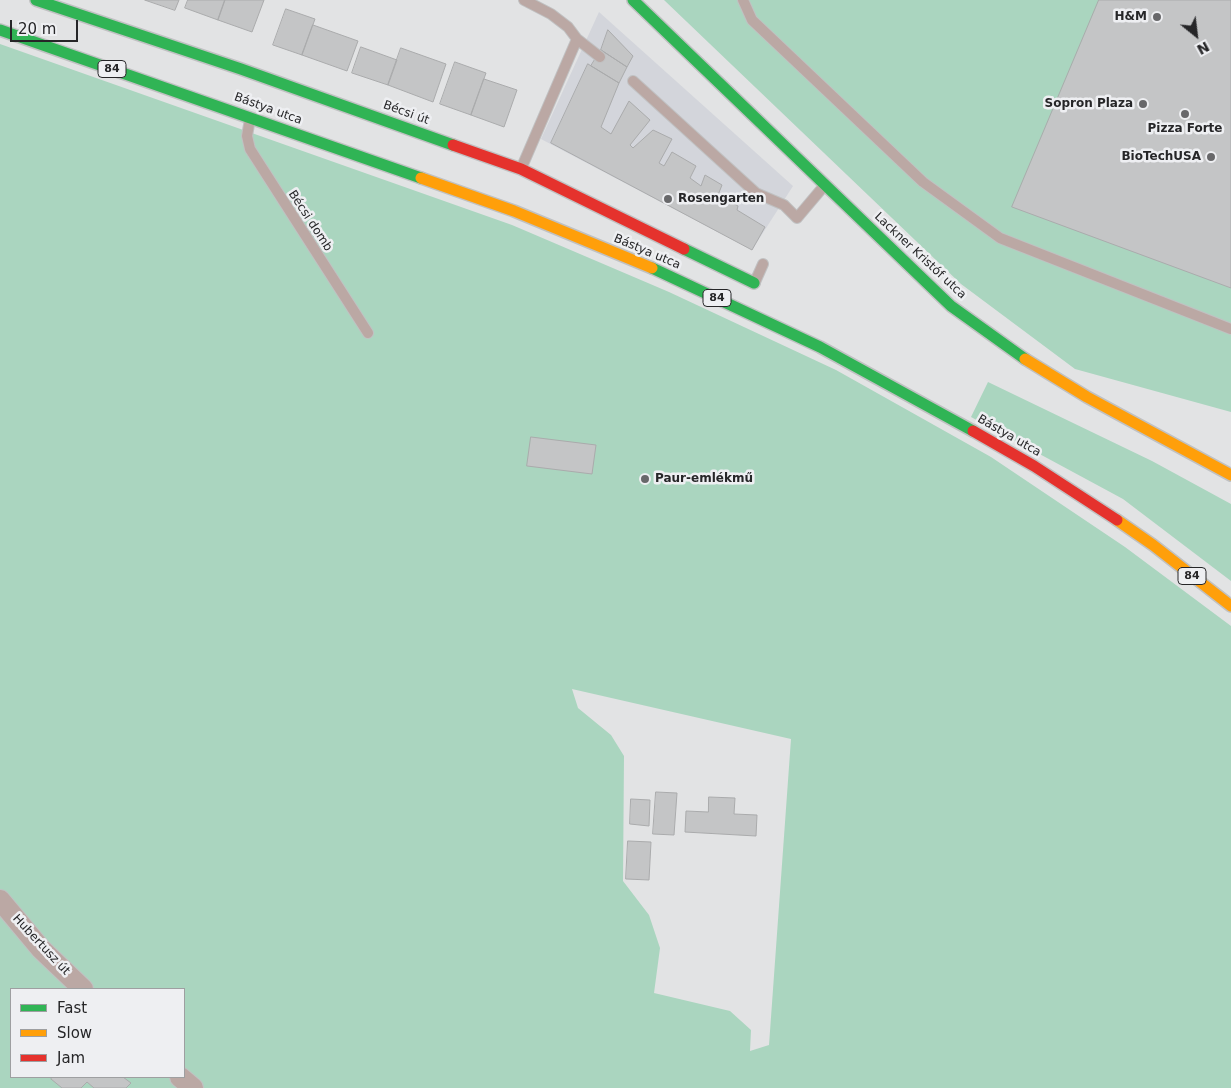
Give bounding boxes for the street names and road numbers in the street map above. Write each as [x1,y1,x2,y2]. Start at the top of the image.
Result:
road number: 84 [98,61,126,78]
street label: Bástya utca [232,90,304,128]
street label: Bécsi út [381,98,431,128]
street label: Bécsi domb [285,188,335,254]
street label: Lackner Kristóf utca [871,210,969,302]
street label: Bástya utca [611,231,683,273]
road number: 84 [703,290,731,306]
street label: Bástya utca [975,412,1043,460]
road number: 84 [1178,568,1206,584]
street label: Hubertusz út [9,912,73,978]

